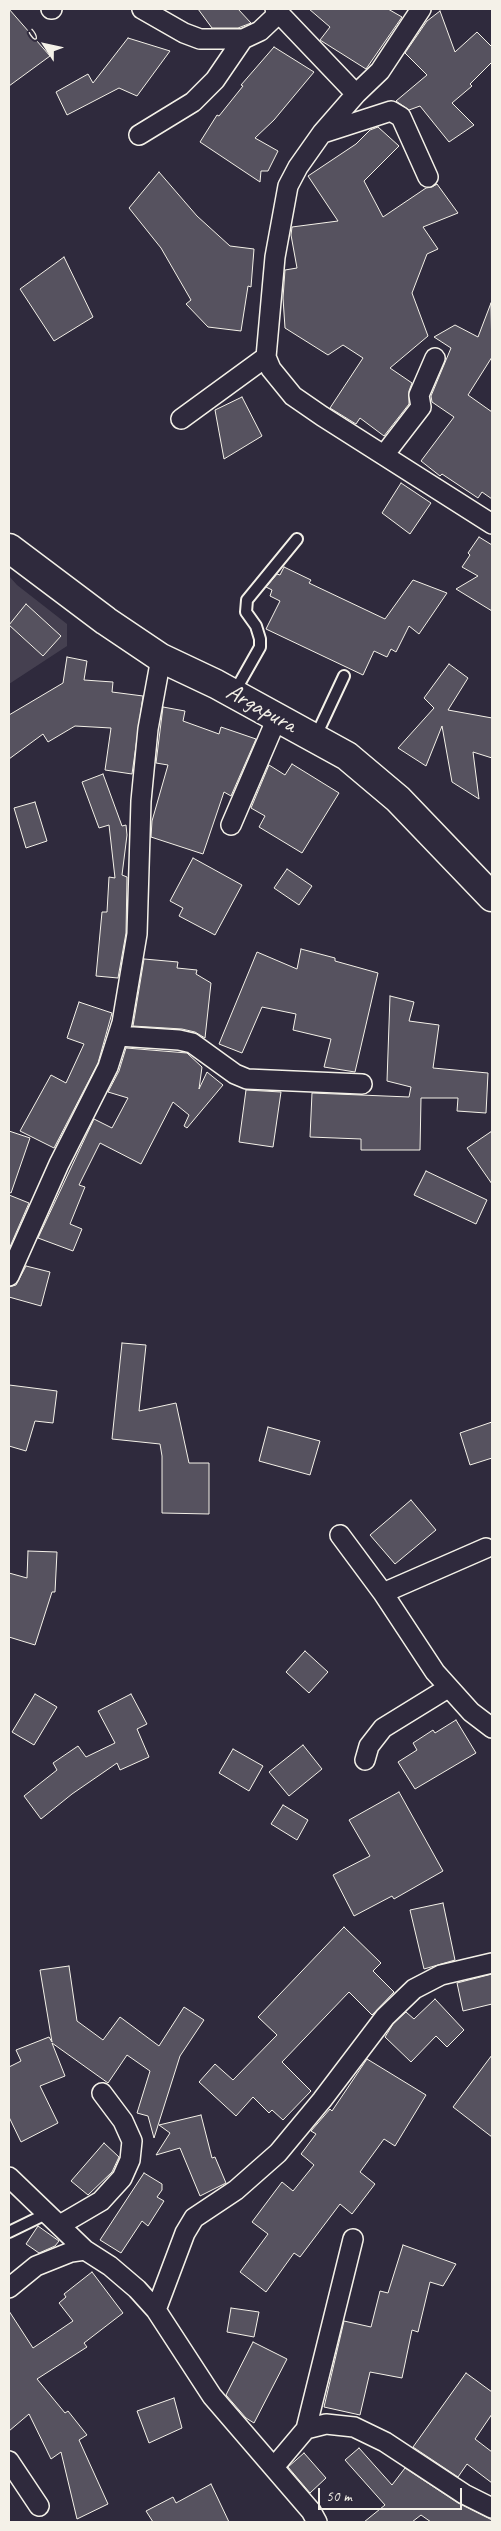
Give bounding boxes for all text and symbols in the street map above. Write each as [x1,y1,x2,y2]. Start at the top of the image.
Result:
north arrow [20,20,70,70]
text: U [23,28,41,44]
street label: Argapura [221,678,301,740]
scale bar [321,2478,465,2510]
text: 50 m [326,2487,352,2506]

